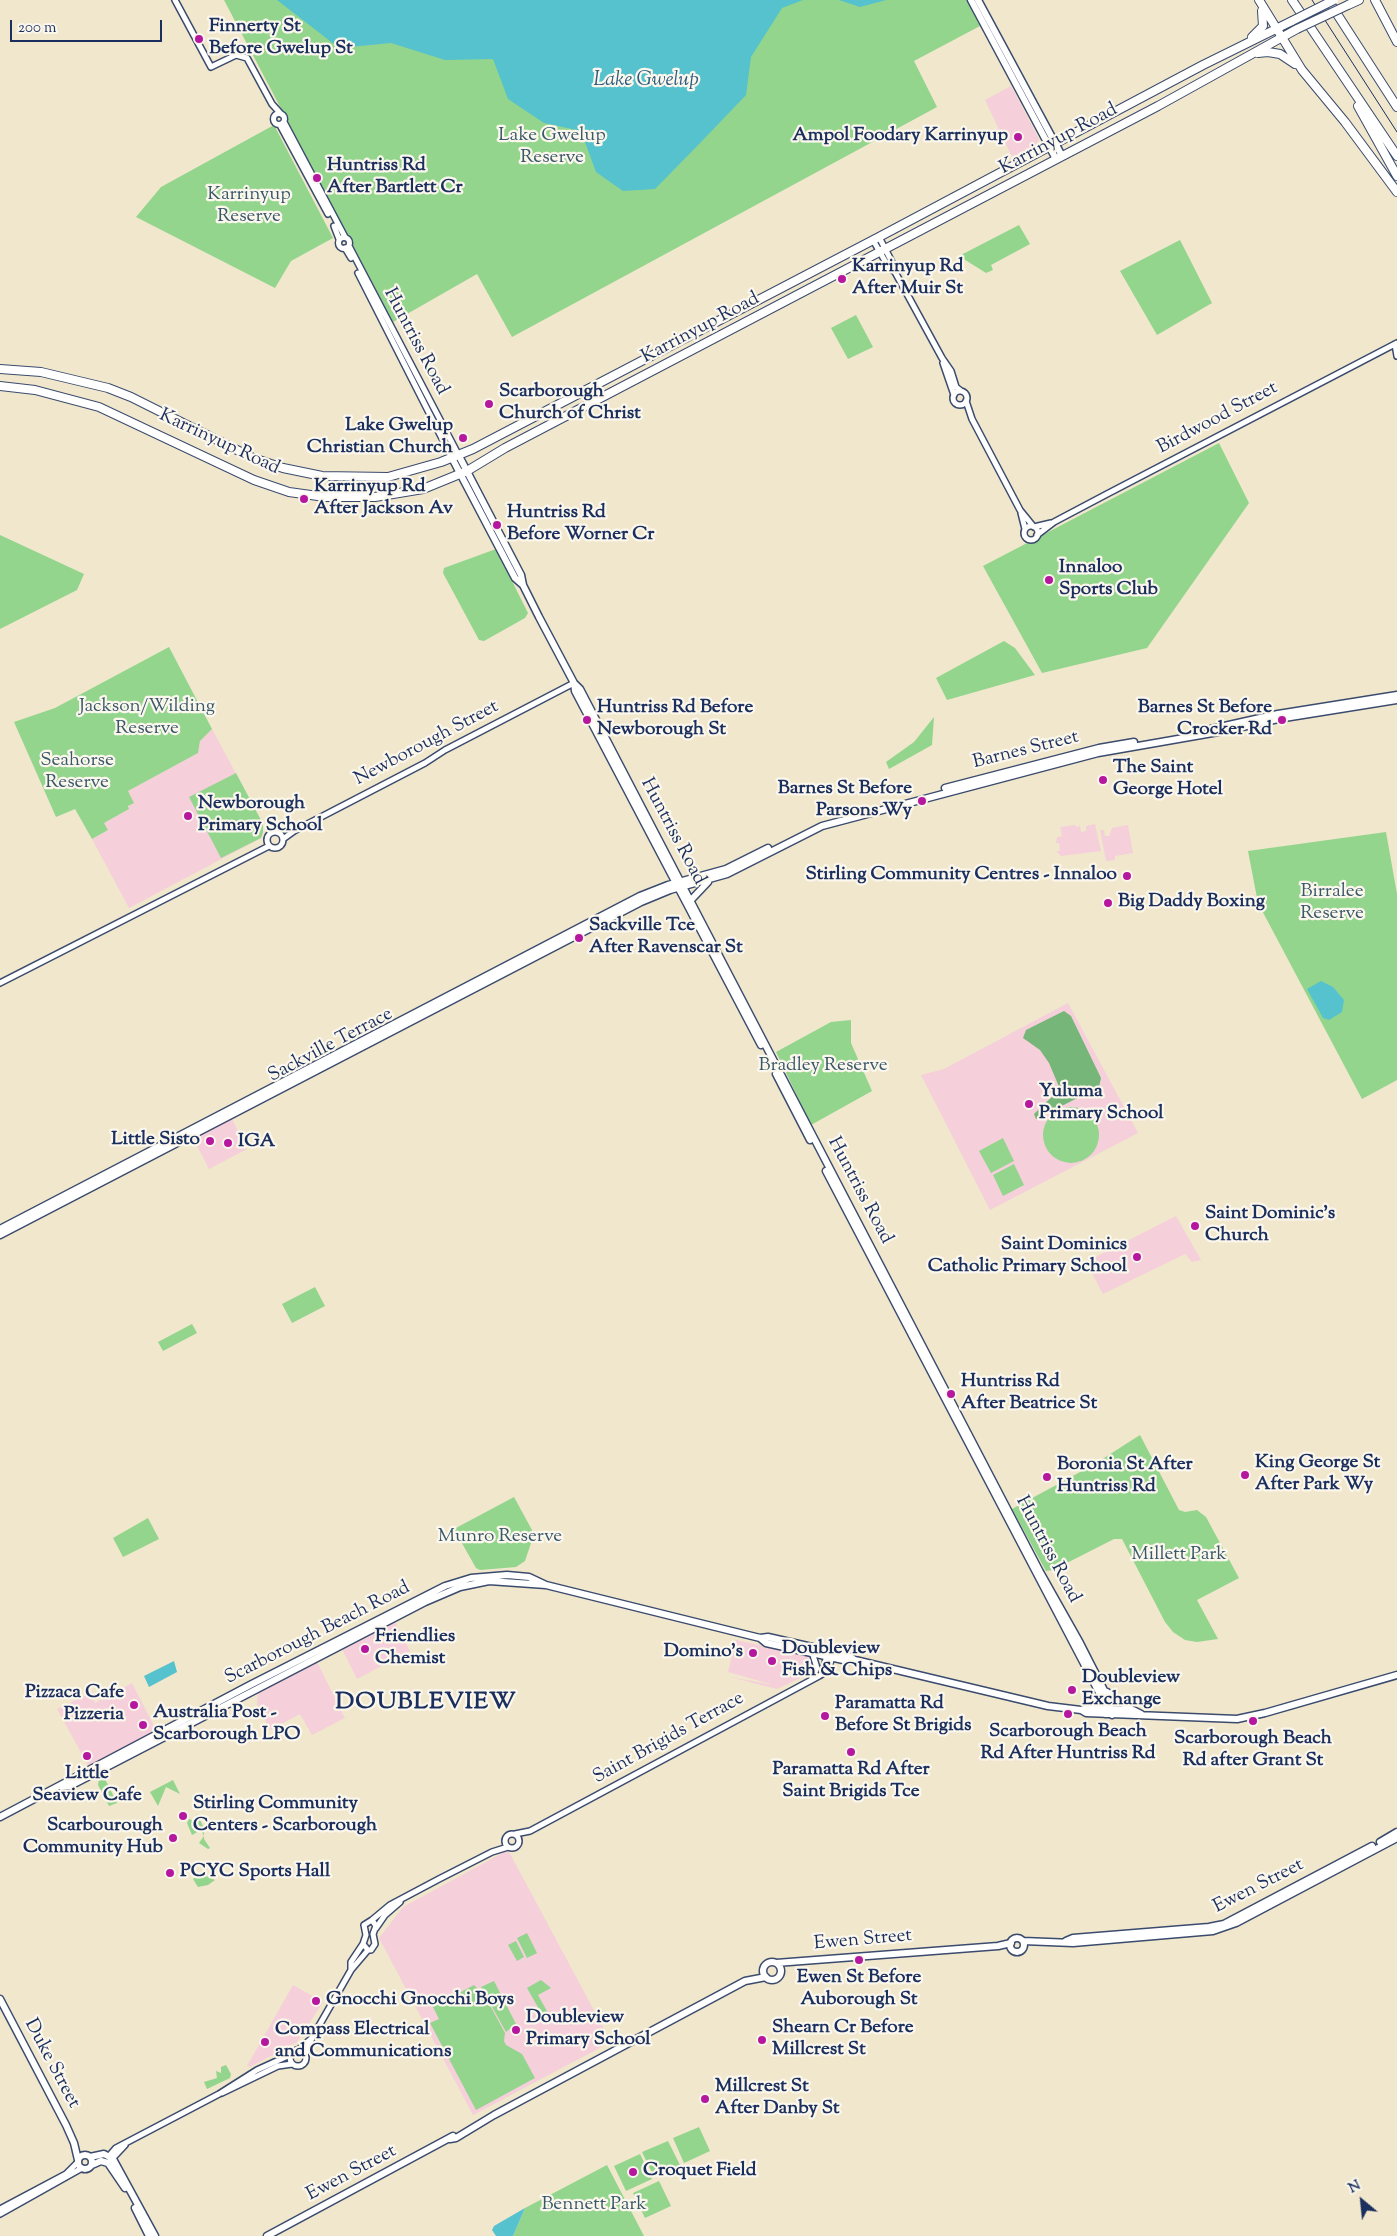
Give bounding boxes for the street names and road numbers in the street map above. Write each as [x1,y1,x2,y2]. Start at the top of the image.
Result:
street label: Karrinyup Road [996,99,1122,181]
street label: Huntriss Road [377,285,453,399]
street label: Karrinyup Road [638,288,764,370]
street label: Birdwood Street [1154,378,1282,460]
street label: Karrinyup Road [155,405,283,481]
street label: Newborough Street [351,696,503,792]
street label: Barnes Street [971,727,1081,775]
street label: Huntriss Road [634,775,710,889]
street label: Sackville Terrace [265,1004,397,1088]
street label: Huntriss Road [821,1134,897,1248]
street label: Huntriss Road [1009,1493,1085,1607]
street label: Scarborough Beach Road [222,1577,414,1691]
street label: Saint Brigids Terrace [590,1688,748,1790]
street label: Ewen Street [1210,1855,1308,1919]
street label: Ewen Street [813,1925,913,1957]
street label: Duke Street [18,2015,84,2113]
street label: Ewen Street [303,2141,401,2207]

